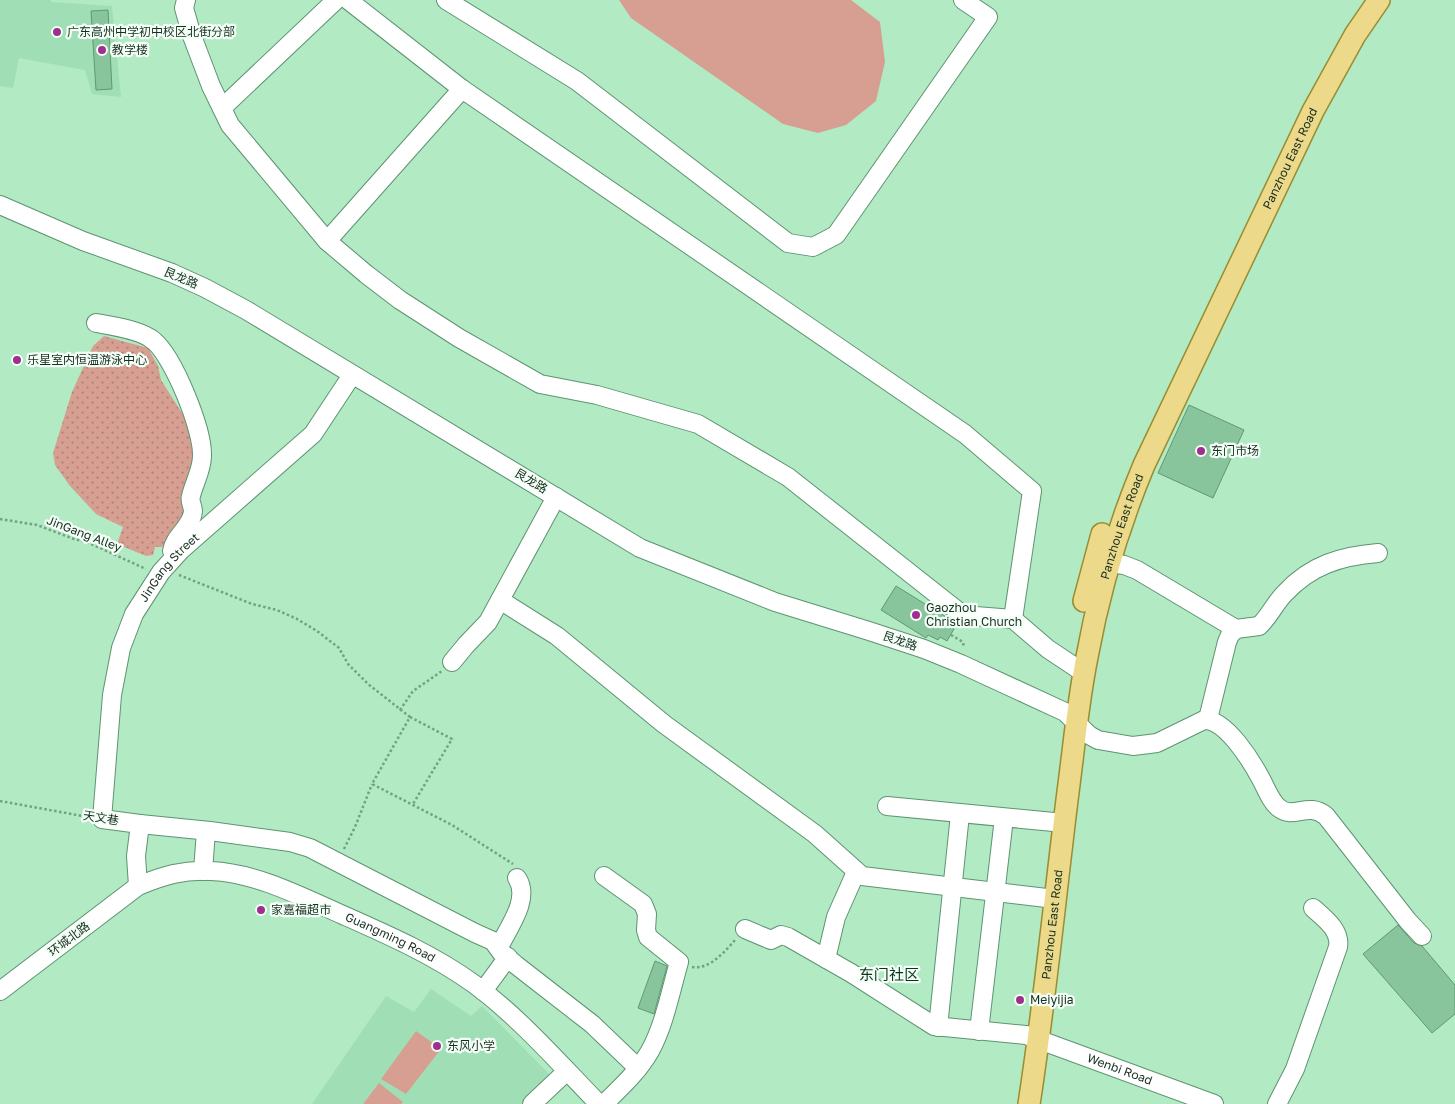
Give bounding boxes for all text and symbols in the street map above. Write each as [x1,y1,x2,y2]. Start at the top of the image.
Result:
place label: 广东高州中学初中校区北街分部 [67,24,235,39]
marker: 广东高州中学初中校区北街分部 [51,26,63,38]
place label: 教学楼 [112,42,148,57]
marker: 教学楼 [96,44,108,56]
street label: Panzhou East Road [1259,105,1320,211]
street label: 艮龙路 [162,264,201,291]
place label: 乐星室内恒温游泳中心 [27,352,147,367]
marker: 乐星室内恒温游泳中心 [11,354,23,366]
place label: 东门市场 [1211,443,1259,458]
marker: 东门市场 [1195,445,1207,457]
street label: 艮龙路 [512,465,551,496]
street label: Panzhou East Road [1097,471,1147,581]
street label: JinGang Alley [45,512,124,555]
street label: JinGang Street [136,529,202,605]
place label: Gaozhou Christian Church [926,600,1022,629]
marker: Gaozhou Christian Church [910,609,922,621]
street label: 艮龙路 [881,628,920,653]
street label: 天文巷 [82,807,120,828]
street label: Panzhou East Road [1038,869,1066,980]
place label: 家嘉福超市 [271,902,331,917]
marker: 家嘉福超市 [255,904,267,916]
street label: Guangming Road [343,909,438,965]
street label: 环城北路 [45,918,92,959]
district label: 东门社区 [859,965,919,983]
place label: Meiyijia [1030,992,1074,1007]
marker: Meiyijia [1014,994,1026,1006]
place label: 东风小学 [447,1038,495,1053]
marker: 东风小学 [431,1040,443,1052]
street label: Wenbi Road [1085,1050,1155,1088]

